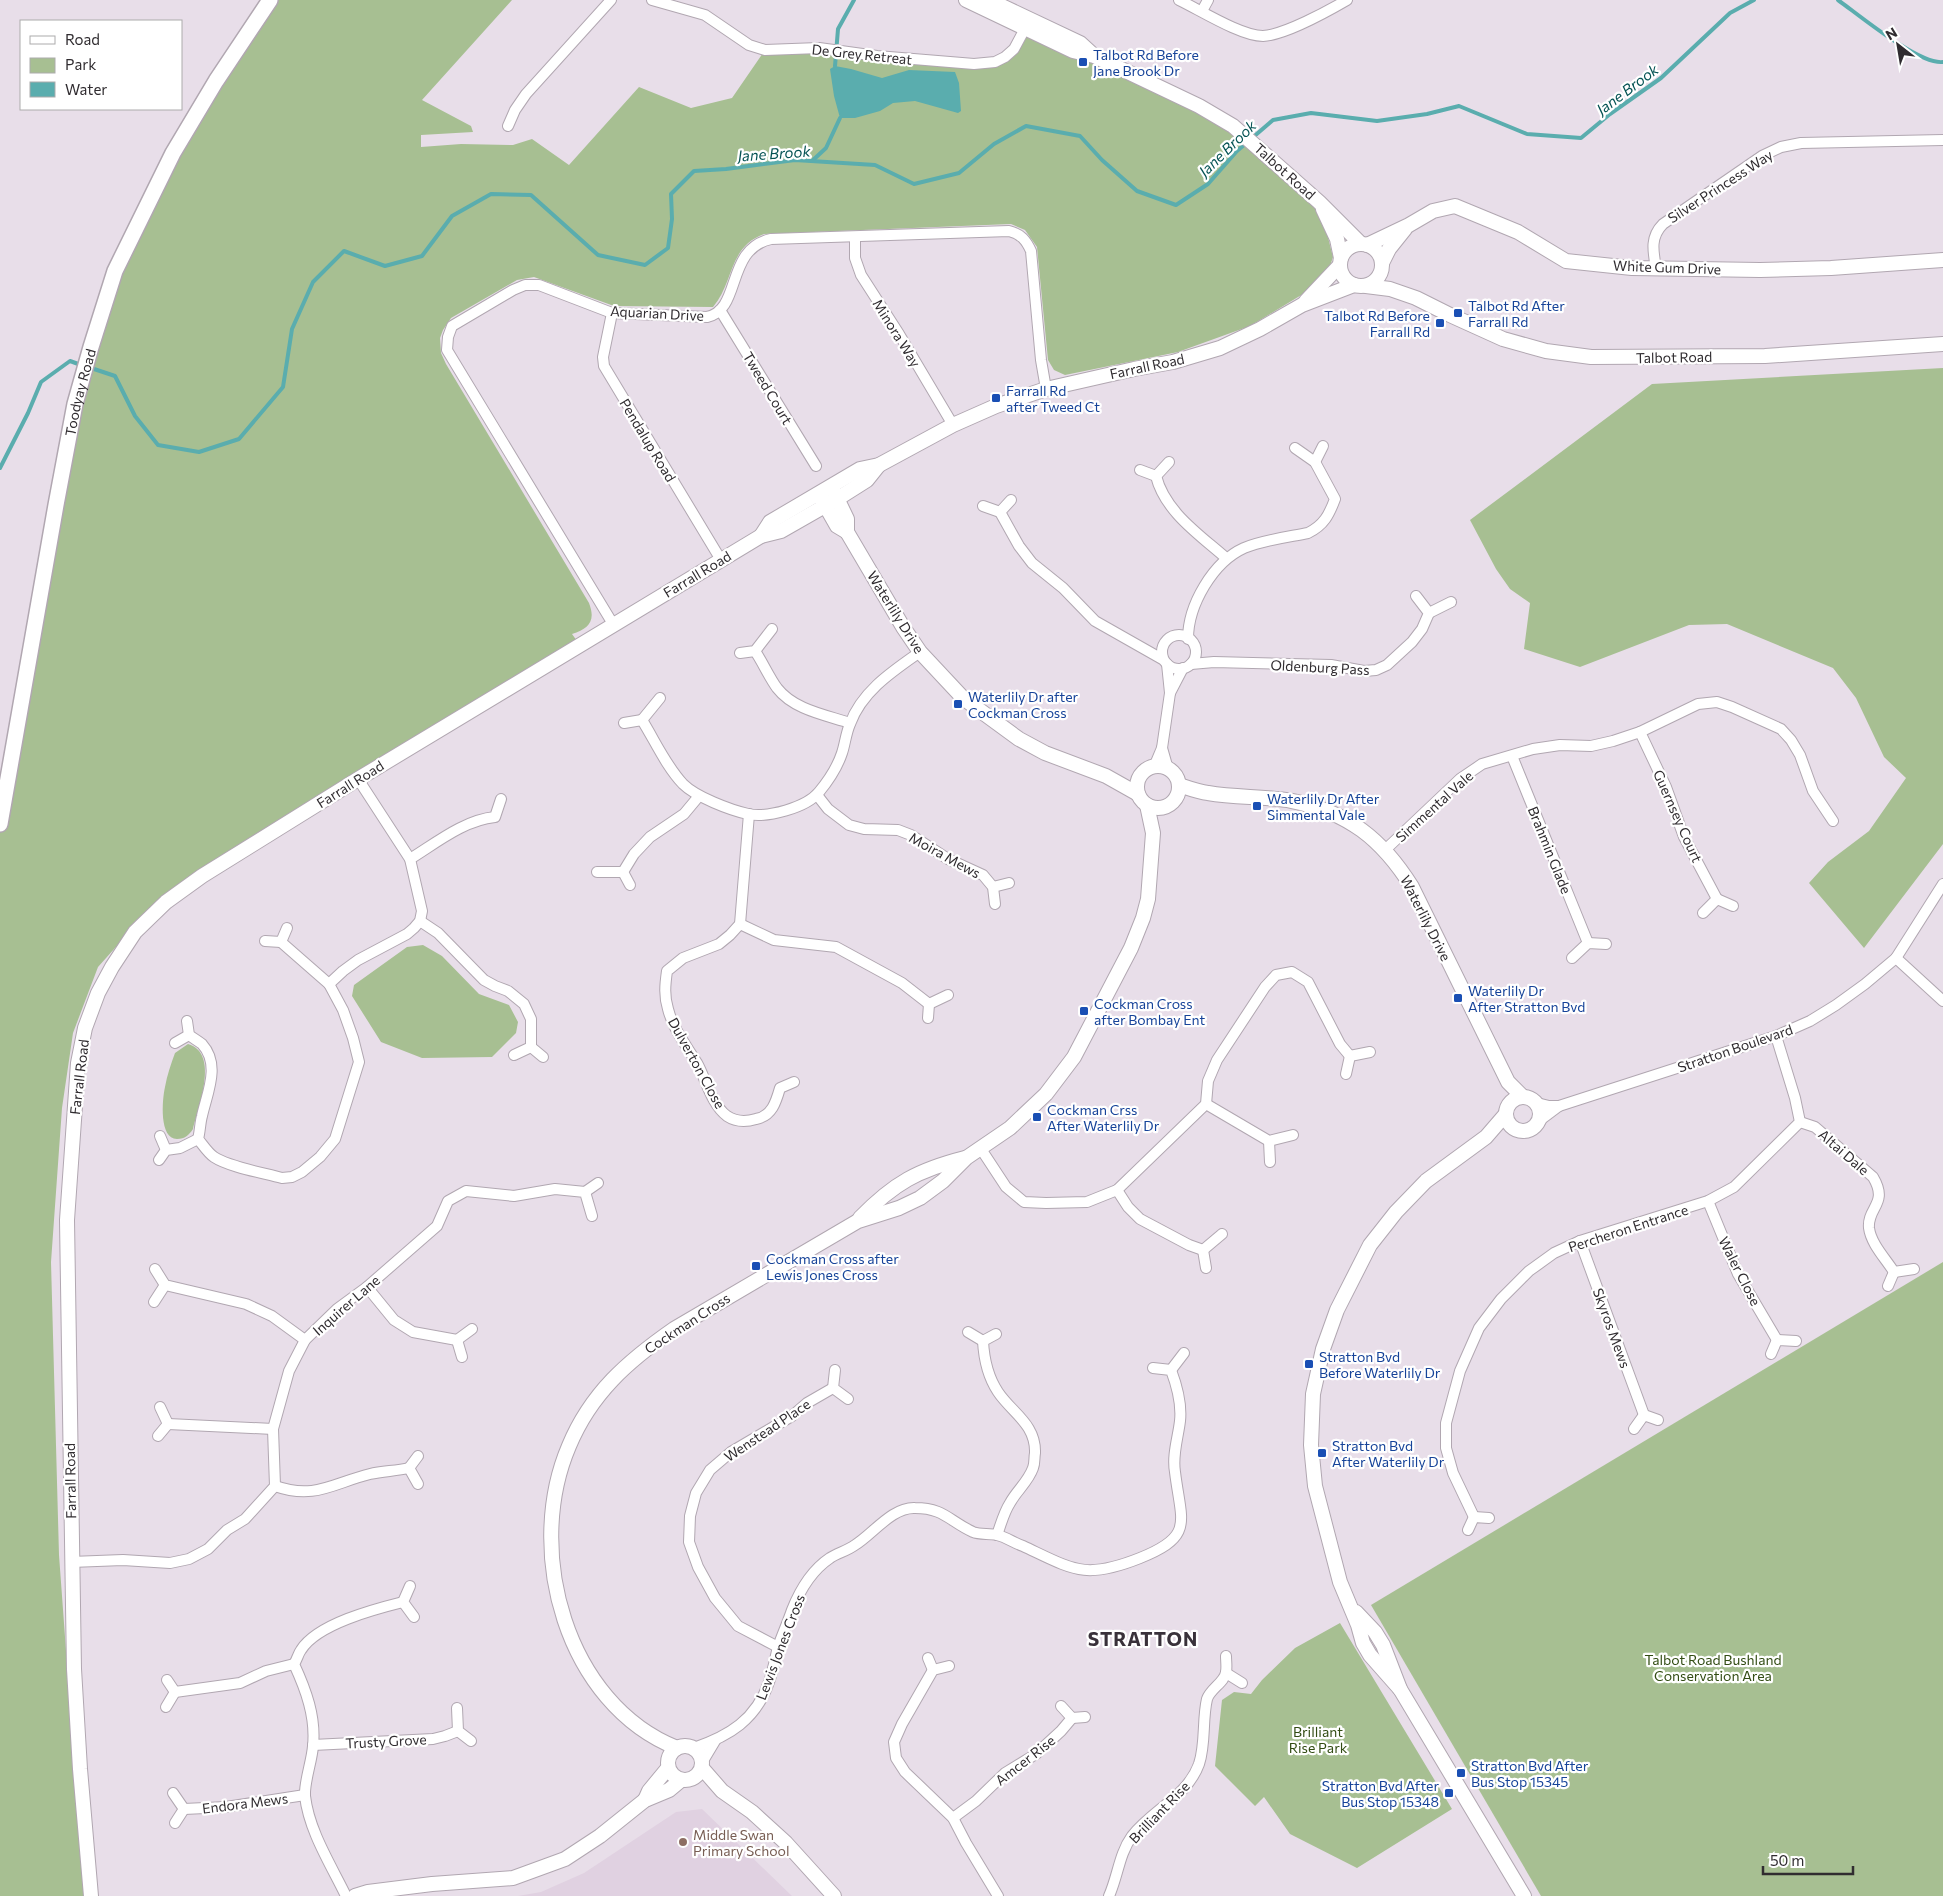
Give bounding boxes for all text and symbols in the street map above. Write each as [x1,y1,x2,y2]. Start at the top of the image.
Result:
legend [20,20,182,110]
north arrow [1873,20,1923,70]
text: N [1882,23,1900,43]
text: Road [65,30,100,48]
street label: De Grey Retreat [811,40,913,68]
place label: Talbot Rd Before Jane Brook Dr [1093,46,1199,79]
text: Park [65,55,96,73]
marker: Talbot Rd Before Jane Brook Dr [1077,56,1089,68]
water label: Jane Brook [1591,59,1662,119]
text: Water [65,80,107,98]
water label: Jane Brook [1193,116,1260,181]
street label: Talbot Road [1251,139,1319,203]
water label: Jane Brook [735,141,812,165]
street label: Silver Princess Way [1664,146,1776,226]
street label: White Gum Drive [1613,257,1721,277]
street label: Minora Way [869,296,925,370]
place label: Talbot Rd After Farrall Rd [1468,297,1565,330]
street label: Aquarian Drive [610,302,704,324]
place label: Talbot Rd Before Farrall Rd [1324,307,1430,340]
marker: Talbot Rd After Farrall Rd [1452,307,1464,319]
marker: Talbot Rd Before Farrall Rd [1434,317,1446,329]
street label: Toodyay Road [61,347,99,438]
street label: Talbot Road [1636,348,1712,366]
street label: Tweed Court [740,349,796,428]
street label: Farrall Road [1108,350,1186,382]
place label: Farrall Rd after Tweed Ct [1006,382,1100,415]
marker: Farrall Rd after Tweed Ct [990,392,1002,404]
street label: Pendalup Road [616,395,680,485]
street label: Farrall Road [660,547,734,601]
street label: Waterlily Drive [864,568,928,656]
street label: Oldenburg Pass [1270,656,1370,678]
place label: Waterlily Dr after Cockman Cross [968,688,1079,721]
marker: Waterlily Dr after Cockman Cross [952,698,964,710]
street label: Farrall Road [313,757,387,811]
street label: Simmental Vale [1392,767,1476,845]
street label: Guernsey Court [1650,767,1706,865]
place label: Waterlily Dr After Simmental Vale [1267,790,1380,823]
marker: Waterlily Dr After Simmental Vale [1251,800,1263,812]
street label: Brahmin Glade [1525,804,1575,896]
street label: Moira Mews [906,828,984,882]
street label: Waterlily Drive [1397,872,1455,964]
place label: Waterlily Dr After Stratton Bvd [1468,982,1585,1015]
marker: Waterlily Dr After Stratton Bvd [1452,992,1464,1004]
place label: Cockman Cross after Bombay Ent [1094,995,1205,1028]
marker: Cockman Cross after Bombay Ent [1078,1005,1090,1017]
street label: Dulverton Close [665,1015,729,1111]
street label: Stratton Boulevard [1675,1020,1795,1076]
street label: Farrall Road [66,1038,92,1116]
place label: Cockman Crss After Waterlily Dr [1047,1101,1160,1134]
marker: Cockman Crss After Waterlily Dr [1031,1111,1043,1123]
street label: Altai Dale [1815,1126,1873,1178]
street label: Percheron Entrance [1566,1201,1690,1255]
street label: Waler Close [1715,1234,1765,1308]
place label: Cockman Cross after Lewis Jones Cross [766,1250,899,1283]
marker: Cockman Cross after Lewis Jones Cross [750,1260,762,1272]
street label: Inquirer Lane [309,1271,383,1339]
street label: Skyros Mews [1590,1286,1634,1370]
street label: Cockman Cross [641,1289,733,1357]
place label: Stratton Bvd Before Waterlily Dr [1319,1348,1441,1381]
marker: Stratton Bvd Before Waterlily Dr [1303,1358,1315,1370]
street label: Wenstead Place [721,1395,813,1465]
place label: Stratton Bvd After Waterlily Dr [1332,1437,1445,1470]
street label: Farrall Road [61,1443,79,1519]
marker: Stratton Bvd After Waterlily Dr [1316,1447,1328,1459]
street label: Lewis Jones Cross [752,1592,808,1702]
district label: STRATTON [1088,1627,1198,1650]
park label: Talbot Road Bushland Conservation Area [1644,1651,1782,1684]
park label: Brilliant Rise Park [1289,1723,1348,1756]
street label: Trusty Grove [345,1730,427,1752]
street label: Amcer Rise [992,1731,1058,1789]
place label: Stratton Bvd After Bus Stop 15345 [1471,1757,1589,1790]
marker: Stratton Bvd After Bus Stop 15345 [1455,1767,1467,1779]
place label: Stratton Bvd After Bus Stop 15348 [1322,1777,1439,1810]
street label: Brilliant Rise [1125,1778,1193,1846]
marker: Stratton Bvd After Bus Stop 15348 [1443,1787,1455,1799]
street label: Endora Mews [201,1789,289,1817]
place label: Middle Swan Primary School [693,1826,789,1859]
marker: Middle Swan Primary School [677,1836,689,1848]
scale bar [1763,1844,1853,1876]
text: 50 m [1770,1851,1804,1869]

